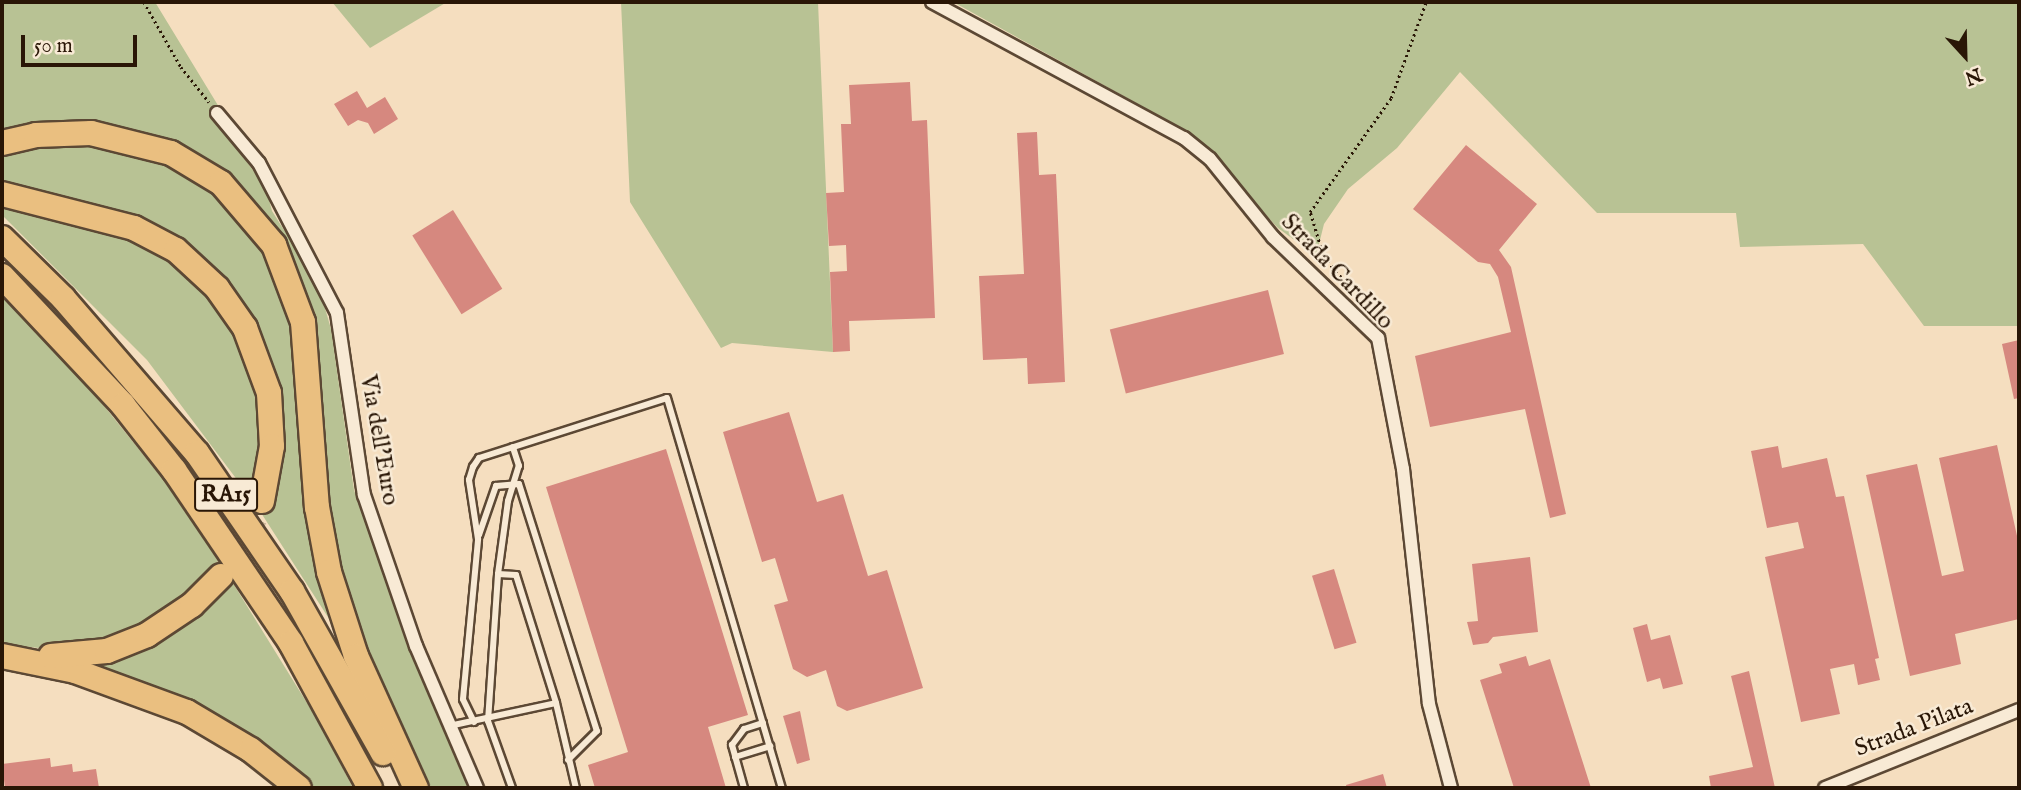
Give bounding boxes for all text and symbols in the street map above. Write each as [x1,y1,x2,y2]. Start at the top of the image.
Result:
scale bar [24,21,140,65]
north arrow [1930,21,2000,91]
text: 50 m [34,33,73,60]
text: N [1961,61,1985,90]
street label: Strada Cardillo [1275,208,1399,336]
street label: Via dell'Euro [353,372,405,508]
road number: RA15 [193,475,259,514]
street label: Strada Pilata [1851,692,1977,764]

